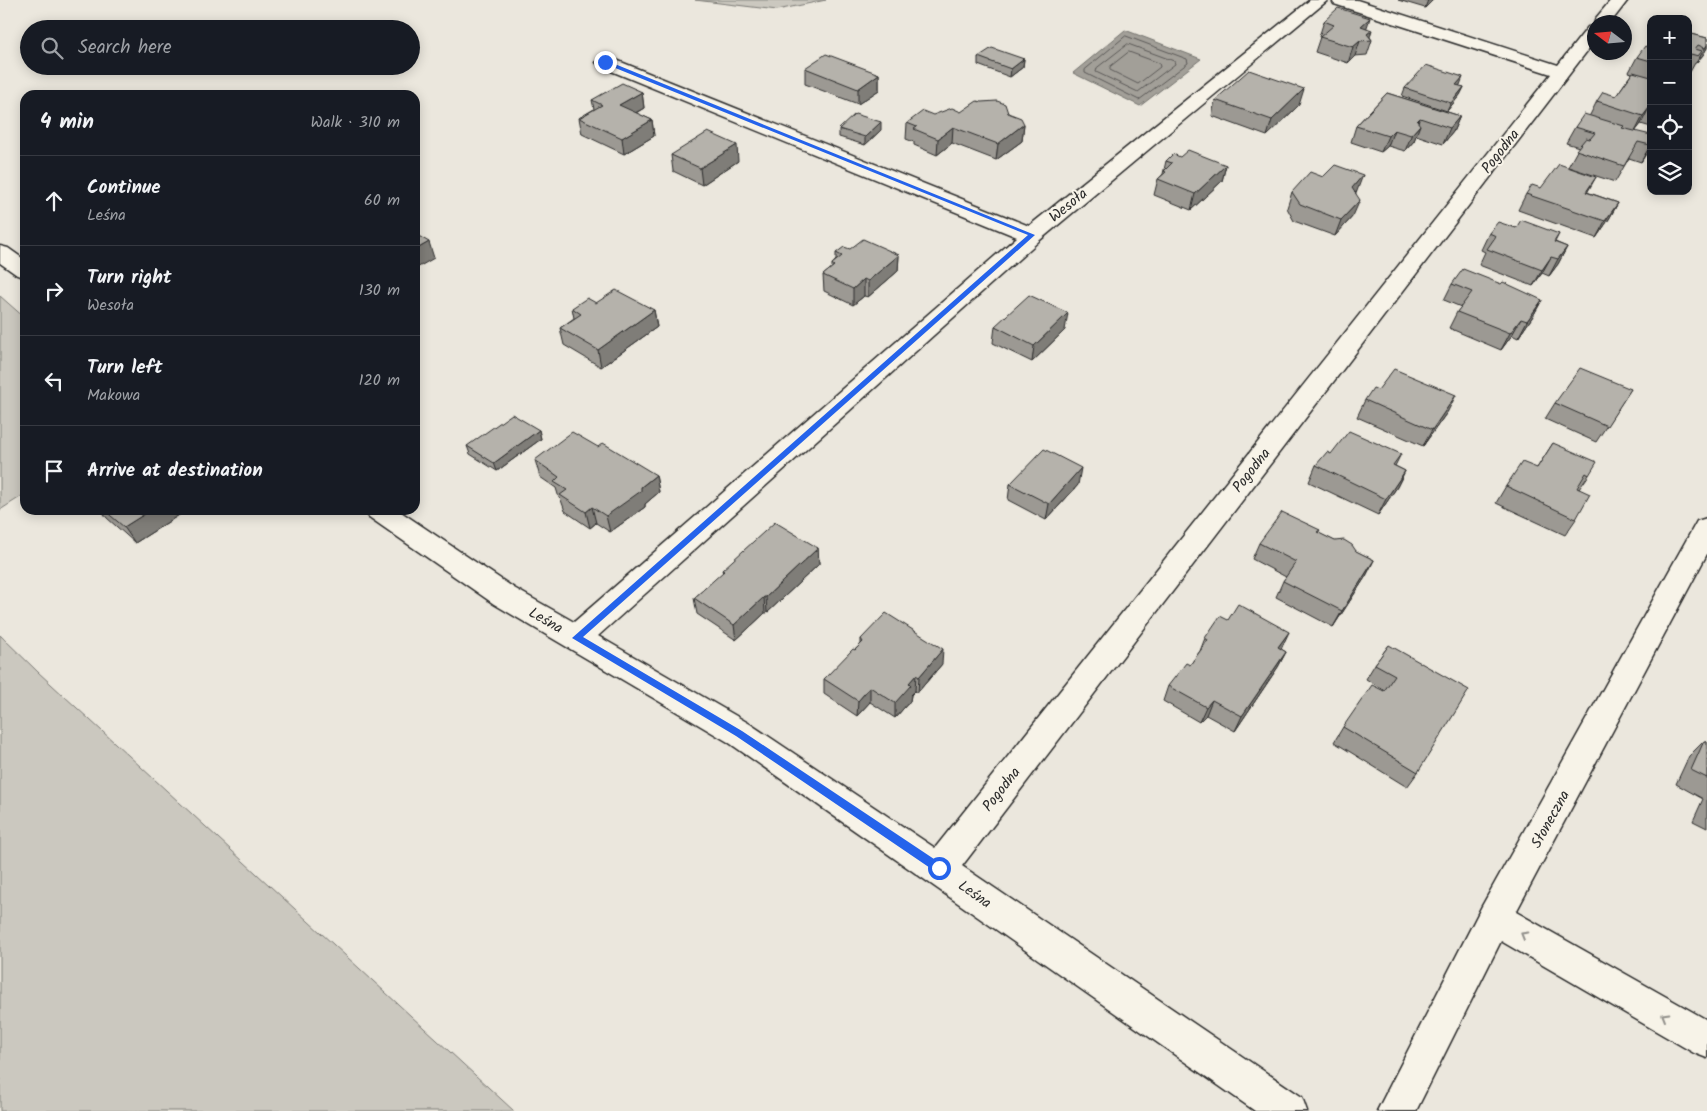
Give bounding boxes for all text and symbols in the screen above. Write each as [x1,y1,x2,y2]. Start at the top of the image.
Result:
north arrow [1587,15,1632,60]
map controls [1647,15,1692,195]
button: + [1647,15,1692,60]
search box [20,20,420,75]
text: Search here [78,33,172,63]
icon: search [38,34,66,62]
route end [594,51,617,74]
button: − [1647,60,1692,105]
button: locate [1647,105,1692,150]
text: 4 min [40,106,94,139]
text: Walk · 310 m [311,110,400,135]
street label: Pogodna [1476,124,1526,179]
button: layers [1647,150,1692,195]
text: Continue [87,173,160,203]
street label: Wesoła [1044,183,1093,229]
icon: ahead [40,187,68,215]
text: 60 m [364,188,400,213]
text: Leśna [87,203,126,228]
text: Turn right [87,263,172,293]
icon: right [40,277,68,305]
text: 130 m [359,278,400,303]
text: Wesoła [87,293,134,318]
text: Turn left [87,353,162,383]
icon: left [40,367,68,395]
text: 120 m [359,368,400,393]
text: Makowa [87,383,140,408]
street label: Pogodna [1227,443,1277,498]
text: Arrive at destination [87,456,263,486]
icon: arrive [40,457,68,485]
street label: Leśna [524,601,567,640]
street label: Pogodna [977,762,1027,817]
street label: Słoneczna [1525,786,1577,853]
route start [928,857,951,880]
street label: Leśna [953,875,996,915]
one-way arrow [1520,931,1529,941]
one-way arrow [1661,1012,1670,1022]

